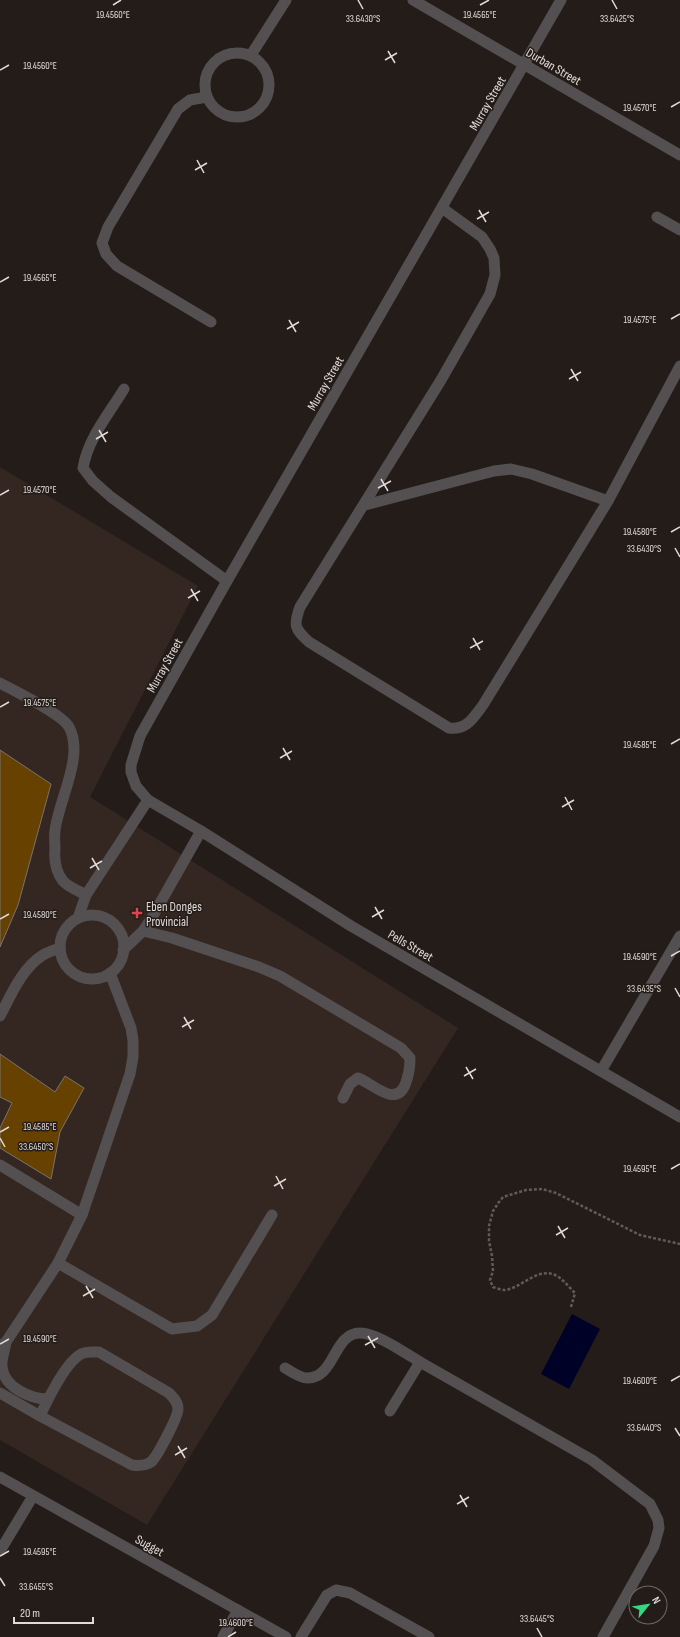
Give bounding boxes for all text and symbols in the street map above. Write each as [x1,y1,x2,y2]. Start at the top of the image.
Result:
text: 19.4560°E [96,9,130,21]
text: 19.4565°E [463,9,497,21]
text: 33.6430°S [346,13,380,25]
text: 33.6425°S [600,13,634,25]
street label: Durban Street [523,45,584,89]
text: 19.4560°E [23,60,57,72]
street label: Murray Street [466,74,510,133]
text: 19.4570°E [623,102,657,114]
text: 19.4565°E [23,272,57,284]
text: 19.4575°E [624,314,656,326]
street label: Murray Street [304,354,348,413]
text: 19.4570°E [23,484,57,496]
text: 19.4580°E [623,526,657,538]
text: 33.6430°S [627,543,661,555]
street label: Murray Street [143,635,186,696]
text: 19.4575°E [24,697,56,709]
text: 19.4585°E [623,739,657,751]
place label: Eben Donges Provincial [146,899,202,930]
marker: Eben Donges Provincial [131,907,143,919]
text: 19.4580°E [23,909,57,921]
street label: Pells Street [385,927,436,965]
text: 19.4590°E [623,951,657,963]
text: 33.6435°S [627,983,661,995]
text: 19.4585°E [23,1121,57,1133]
text: 33.6450°S [19,1141,53,1153]
text: 19.4595°E [623,1163,657,1175]
text: 19.4590°E [23,1333,57,1345]
text: 19.4600°E [623,1375,657,1387]
text: 33.6440°S [627,1422,661,1434]
street label: Sugget [132,1531,167,1560]
text: 19.4595°E [23,1546,57,1558]
text: 33.6455°S [19,1581,53,1593]
north arrow [628,1585,668,1625]
text: N [649,1594,663,1606]
scale bar [14,1599,93,1625]
text: 20 m [20,1606,40,1621]
text: 33.6445°S [520,1613,554,1625]
text: 19.4600°E [219,1617,253,1629]

